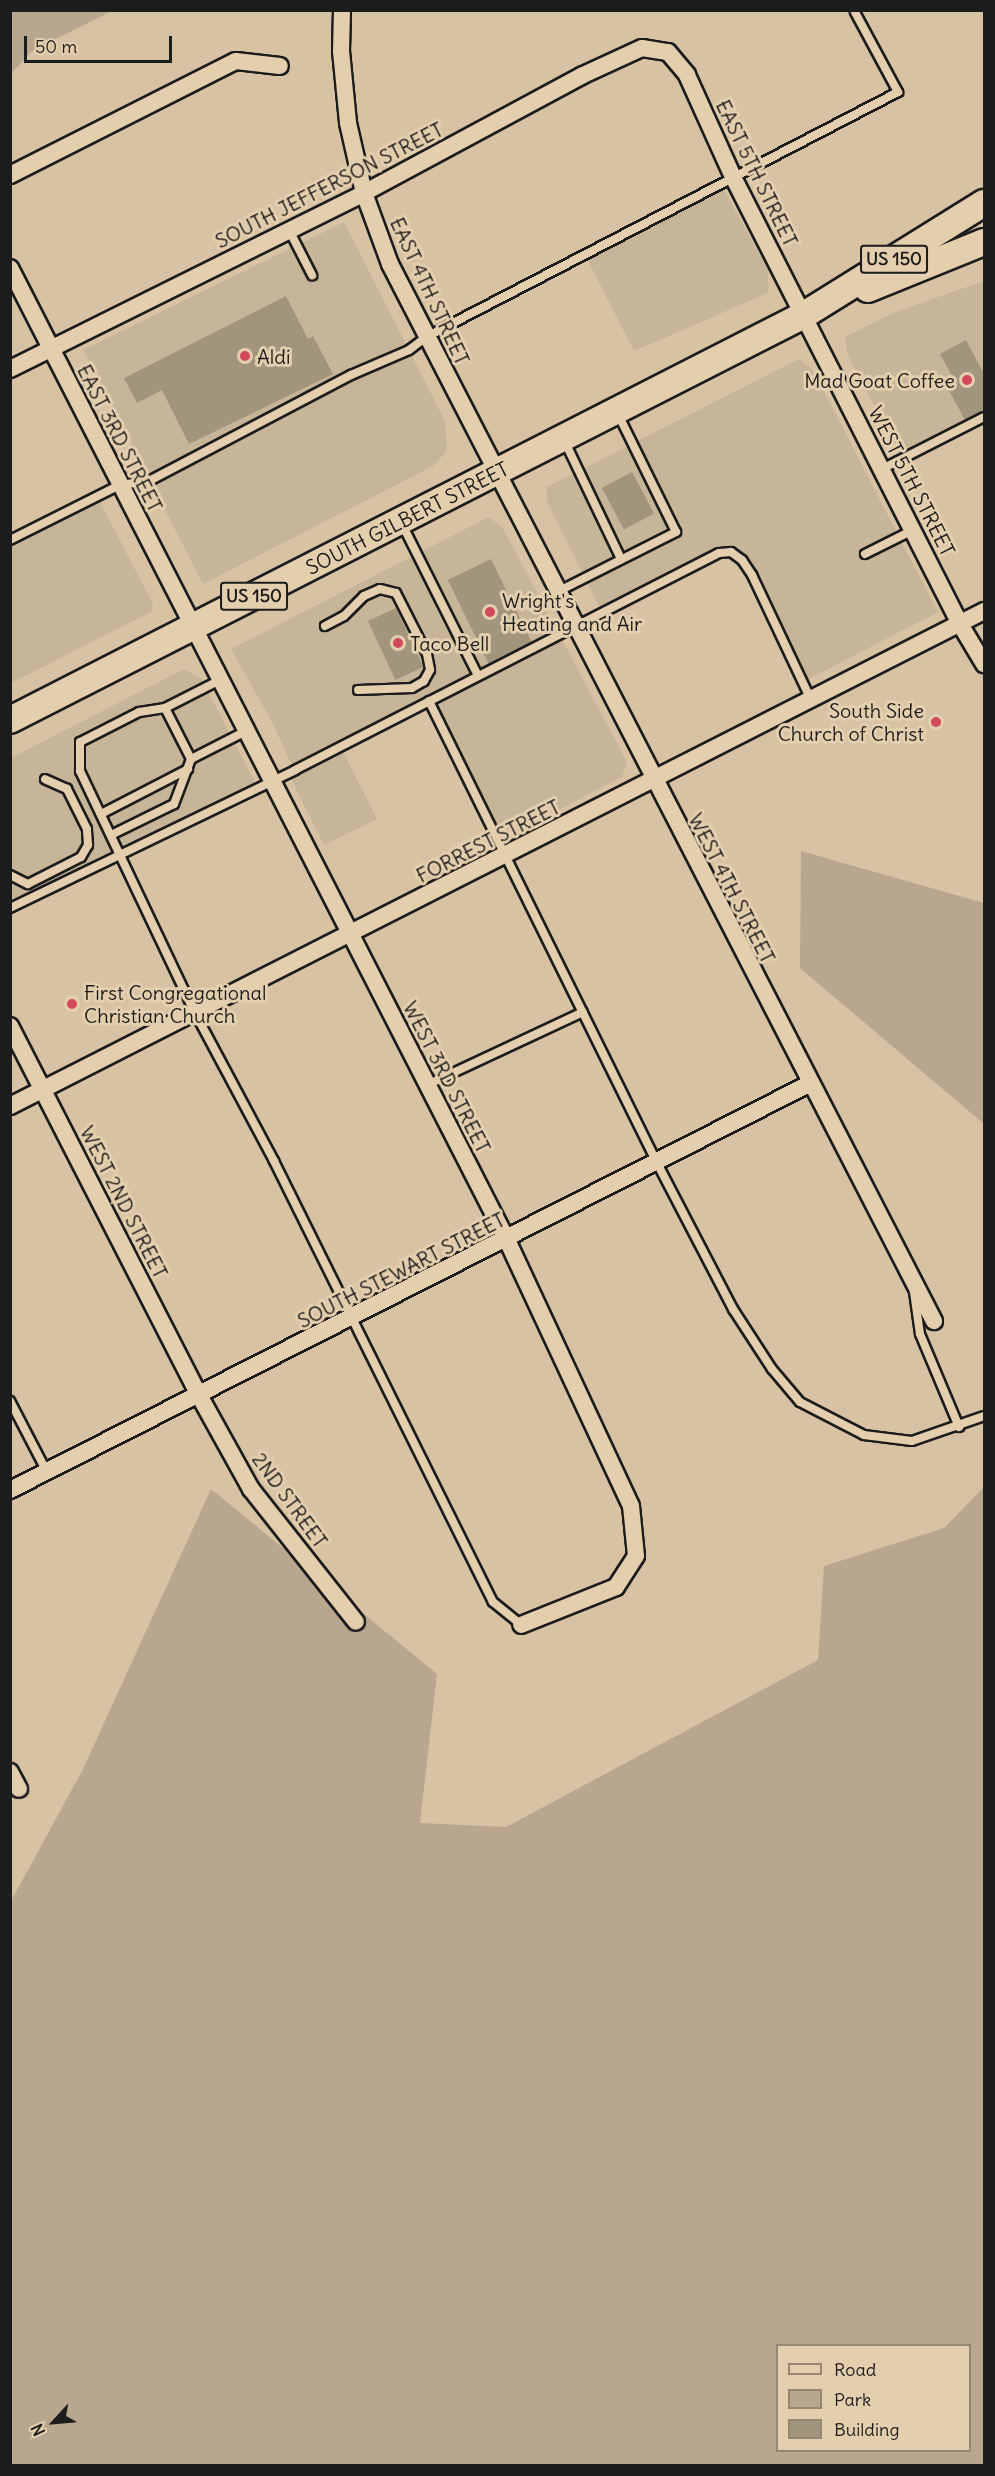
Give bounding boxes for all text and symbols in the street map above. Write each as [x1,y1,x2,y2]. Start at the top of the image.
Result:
scale bar [27,24,176,62]
text: 50 m [35,35,77,58]
street label: EAST 5TH STREET [711,96,803,250]
street label: SOUTH JEFFERSON STREET [211,117,447,253]
street label: EAST 4TH STREET [385,213,475,369]
road number: US 150 [860,244,928,274]
place label: Aldi [257,344,291,368]
marker: Aldi [238,349,252,363]
street label: EAST 3RD STREET [73,360,167,516]
place label: Mad Goat Coffee [804,368,955,392]
marker: Mad Goat Coffee [960,373,974,387]
street label: WEST 5TH STREET [864,402,960,560]
street label: SOUTH GILBERT STREET [302,456,512,580]
road number: US 150 [220,581,288,611]
place label: Wright's Heating and Air [502,588,642,635]
marker: Wright's Heating and Air [483,605,497,619]
place label: Taco Bell [410,631,489,655]
marker: Taco Bell [391,636,405,650]
place label: South Side Church of Christ [778,698,924,745]
marker: South Side Church of Christ [929,715,943,729]
street label: FORREST STREET [412,794,564,888]
street label: WEST 4TH STREET [684,809,780,967]
place label: First Congregational Christian Church [84,981,266,1028]
marker: First Congregational Christian Church [65,997,79,1011]
street label: WEST 3RD STREET [398,997,496,1157]
street label: WEST 2ND STREET [75,1122,173,1282]
street label: SOUTH STEWART STREET [293,1207,509,1333]
street label: 2ND STREET [247,1448,333,1552]
legend [776,2344,971,2452]
text: Road [834,2358,876,2381]
text: Park [834,2388,871,2411]
north arrow [24,2392,84,2452]
text: Building [834,2418,899,2441]
text: N [26,2421,49,2439]

